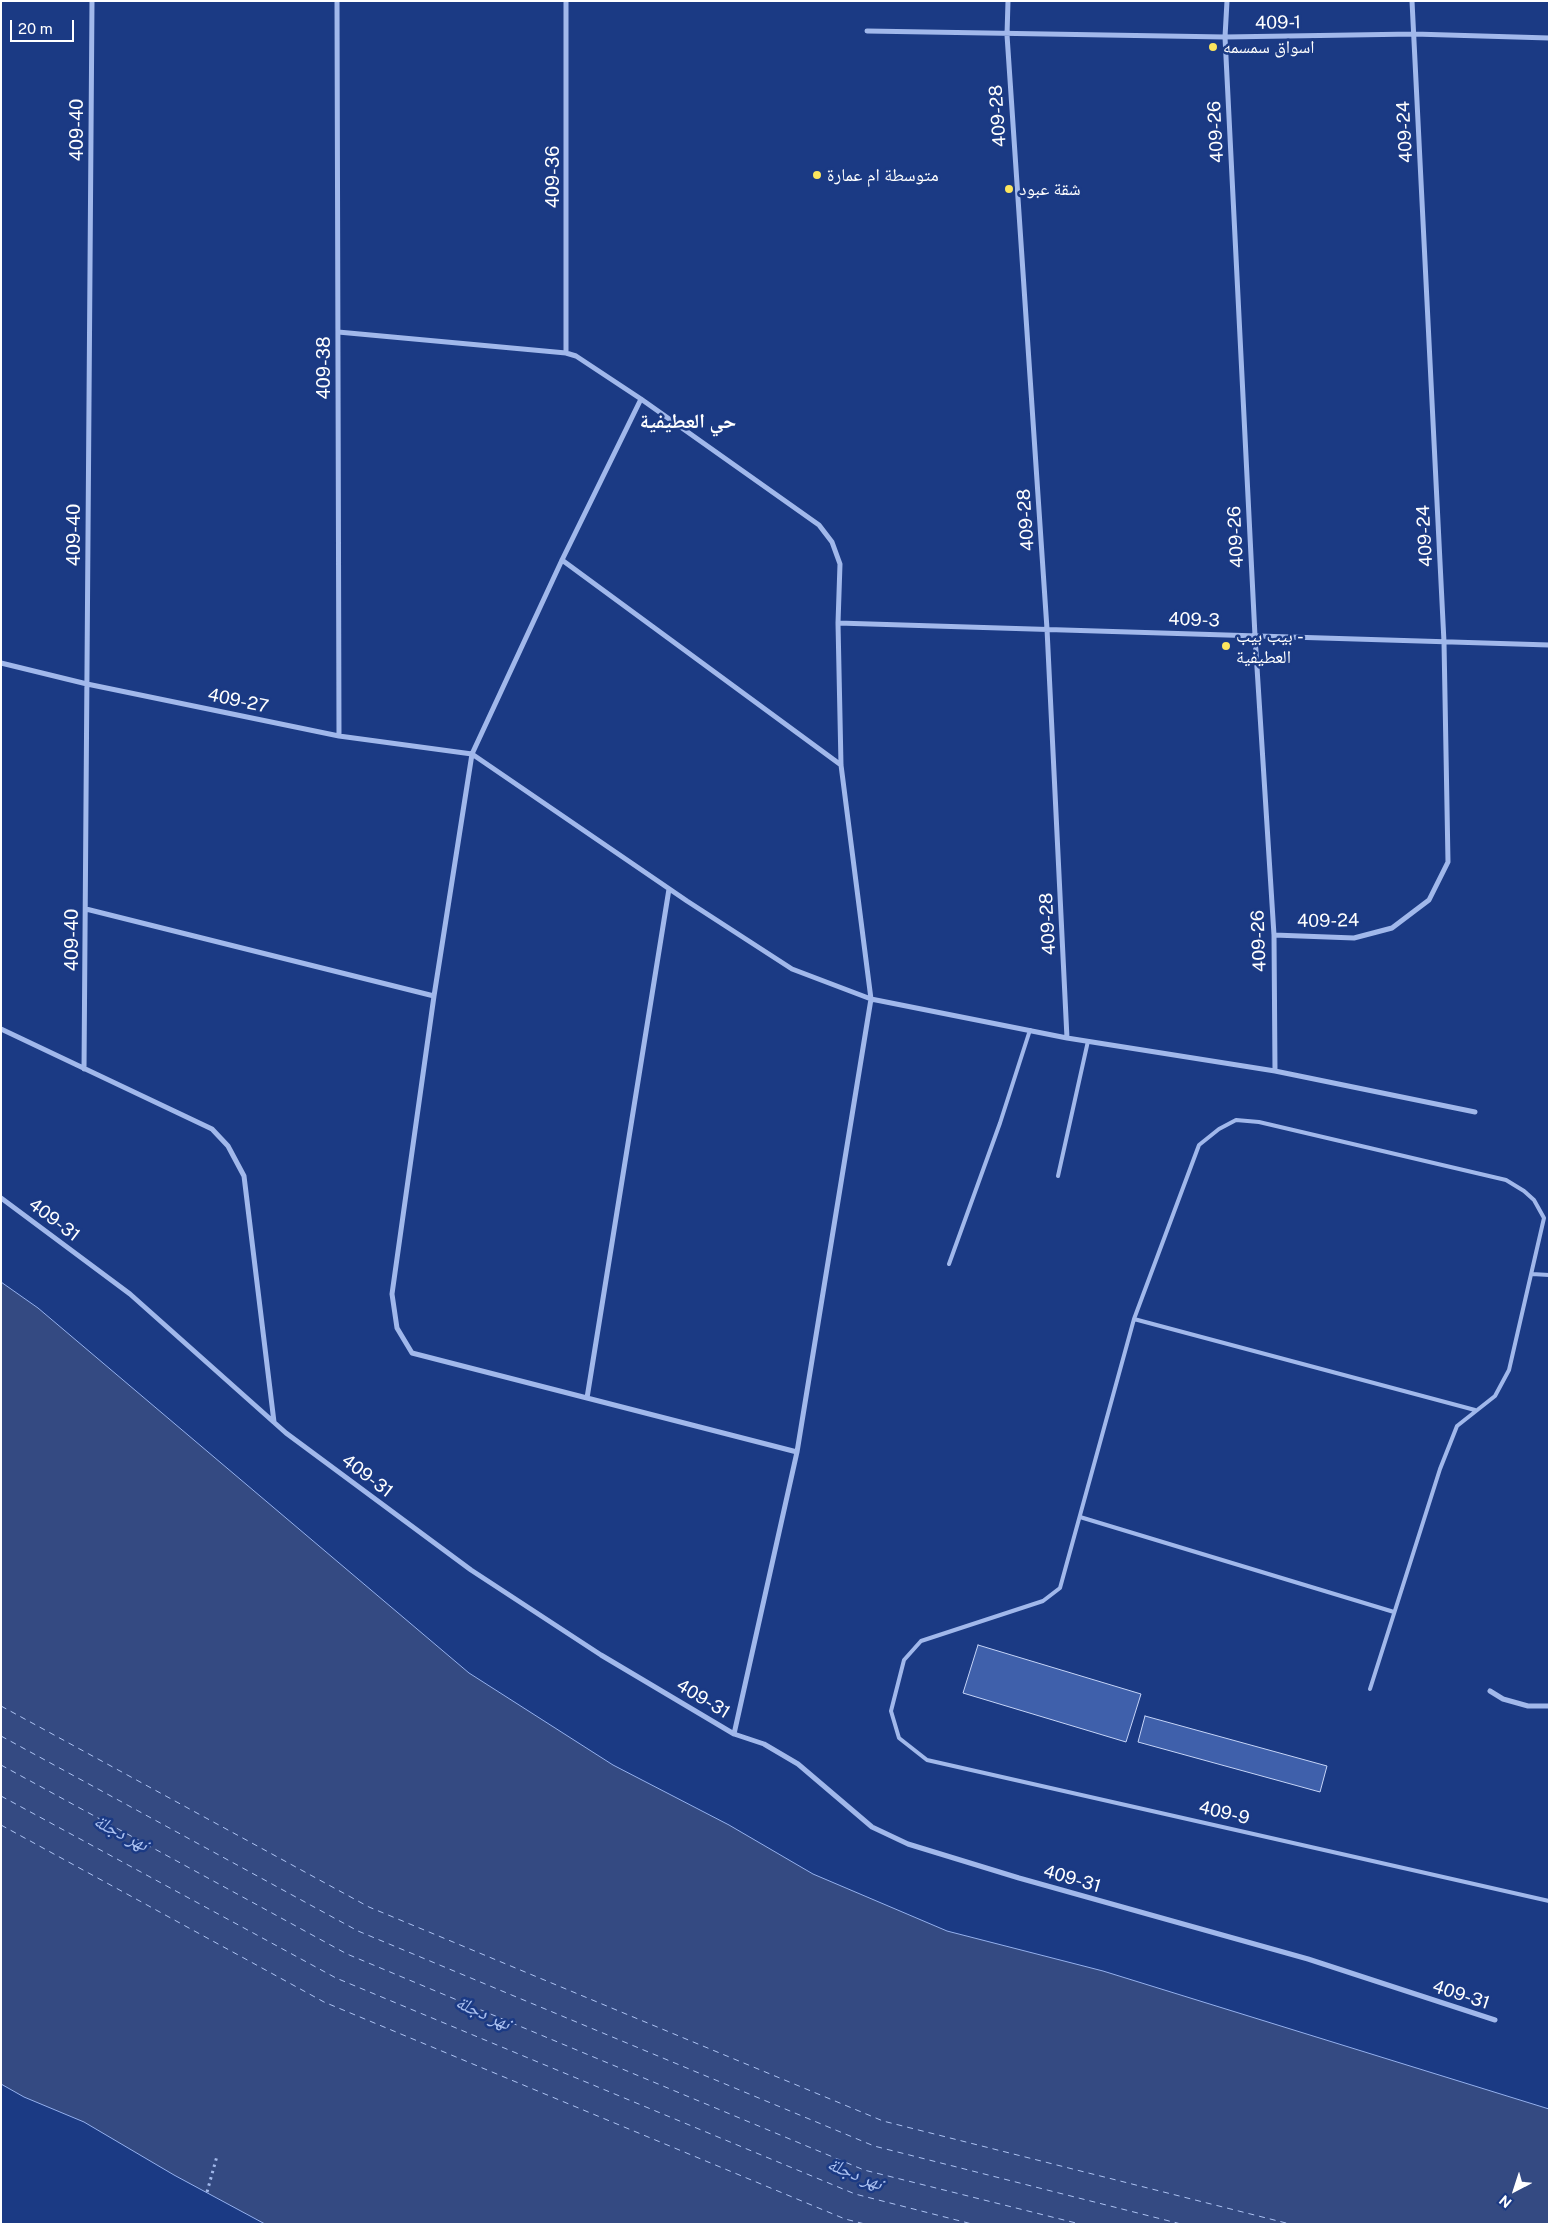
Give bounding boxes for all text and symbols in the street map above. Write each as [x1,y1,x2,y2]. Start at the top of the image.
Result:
scale bar [12,10,76,42]
street label: 409-1 [1255,12,1301,34]
text: 20 m [18,20,53,37]
place label: اسواق سمسمه [1223,36,1315,58]
marker: اسواق سمسمه [1207,41,1219,53]
street label: 409-28 [985,84,1011,148]
street label: 409-40 [66,99,88,161]
street label: 409-26 [1204,100,1228,164]
street label: 409-24 [1393,100,1417,164]
street label: 409-36 [542,146,564,208]
place label: متوسطة ام عمارة [827,164,939,186]
marker: متوسطة ام عمارة [811,169,823,181]
place label: شقة عبود [1019,178,1081,200]
marker: شقة عبود [1003,183,1015,195]
street label: 409-38 [313,336,335,400]
district label: حي العطيفية [640,410,736,434]
street label: 409-28 [1013,488,1039,552]
street label: 409-40 [63,504,85,566]
street label: 409-24 [1413,504,1437,568]
street label: 409-26 [1224,505,1248,569]
street label: 409-3 [1168,608,1220,632]
place label: بيب بيب - العطيفية [1236,625,1304,668]
marker: بيب بيب - العطيفية [1220,640,1232,652]
street label: 409-27 [206,684,270,718]
street label: 409-28 [1036,892,1060,956]
street label: 409-40 [61,909,83,971]
street label: 409-26 [1247,910,1271,972]
street label: 409-24 [1297,910,1359,932]
street label: 409-31 [24,1194,84,1246]
street label: 409-31 [337,1450,397,1502]
street label: 409-31 [672,1675,734,1723]
street label: 409-9 [1196,1797,1252,1829]
water label: نهر دجلة [90,1810,152,1856]
street label: 409-31 [1041,1860,1103,1898]
street label: 409-31 [1430,1976,1492,2014]
water label: نهر دجلة [452,1991,514,2035]
water label: نهر دجلة [824,2153,886,2195]
north arrow [1490,2165,1540,2215]
text: N [1496,2192,1515,2211]

